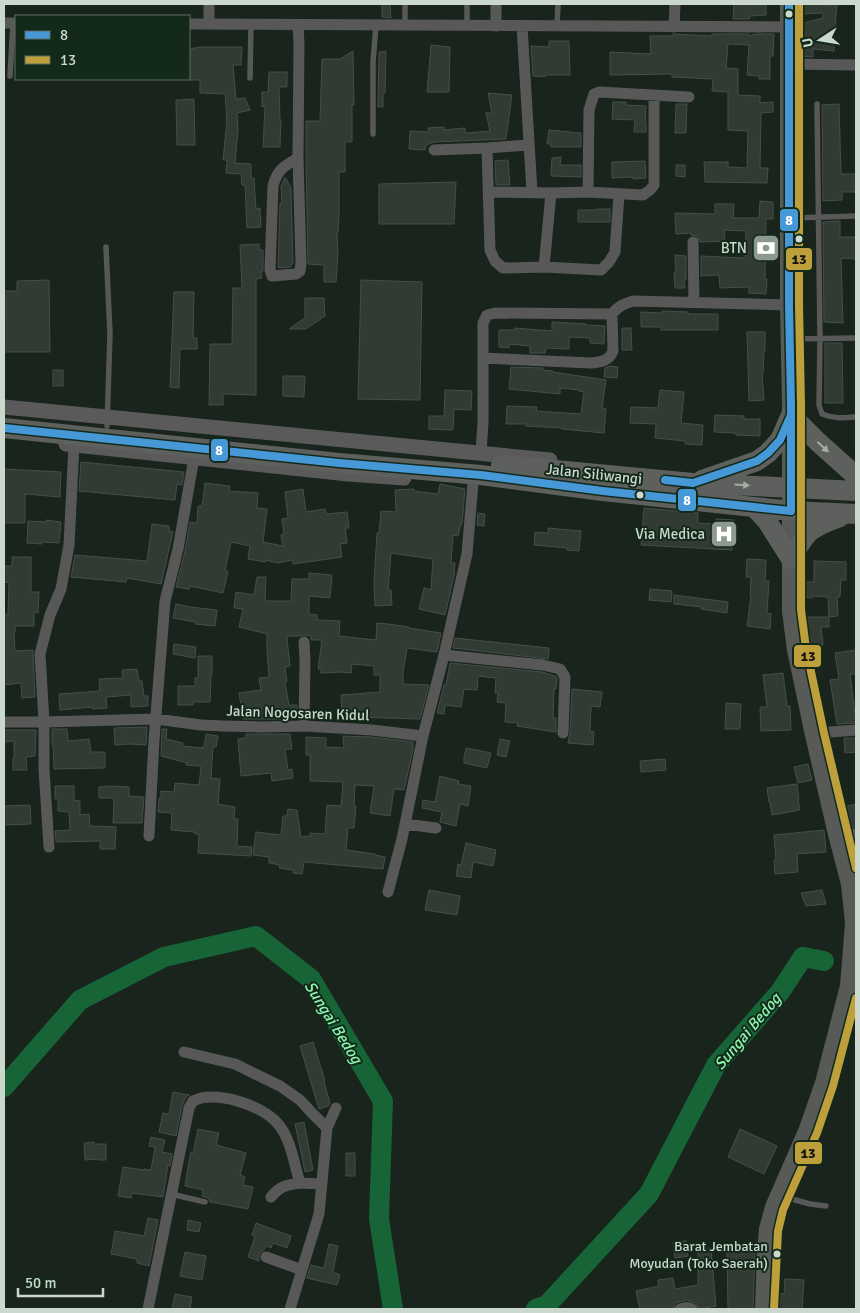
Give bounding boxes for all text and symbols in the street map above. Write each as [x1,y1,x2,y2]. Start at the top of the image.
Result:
unlabelled marker [784,9,794,19]
legend [15,15,190,80]
north arrow [795,15,845,65]
text: 8 [60,26,68,44]
text: U [798,36,817,49]
text: 13 [60,51,76,69]
line badge: 8 [779,208,799,232]
text: 8 [785,212,793,229]
bank icon: BTN [751,233,781,263]
unlabelled marker [794,234,804,244]
place label: BTN [721,239,747,257]
line badge: 13 [785,247,813,271]
text: 13 [791,251,807,268]
line badge: 8 [210,438,229,462]
one-way arrow [816,441,828,453]
text: 8 [215,442,223,459]
street label: Jalan Siliwangi [545,460,643,488]
one-way arrow [734,482,750,490]
line badge: 8 [677,488,697,512]
unlabelled marker [635,490,645,500]
text: 8 [683,492,691,509]
hospital icon: Via Medica [709,519,739,549]
place label: Via Medica [635,525,705,543]
line badge: 13 [793,644,822,668]
text: 13 [800,648,816,665]
street label: Jalan Nogosaren Kidul [226,702,370,724]
water label: Sungai Bedog [300,977,367,1069]
water label: Sungai Bedog [710,988,787,1074]
line badge: 13 [794,1141,823,1165]
text: 13 [800,1145,816,1162]
place label: Barat Jembatan Moyudan (Toko Saerah) [629,1238,768,1272]
marker: Barat Jembatan Moyudan (Toko Saerah) [772,1249,782,1259]
scale bar [18,1266,102,1298]
text: 50 m [25,1274,56,1292]

